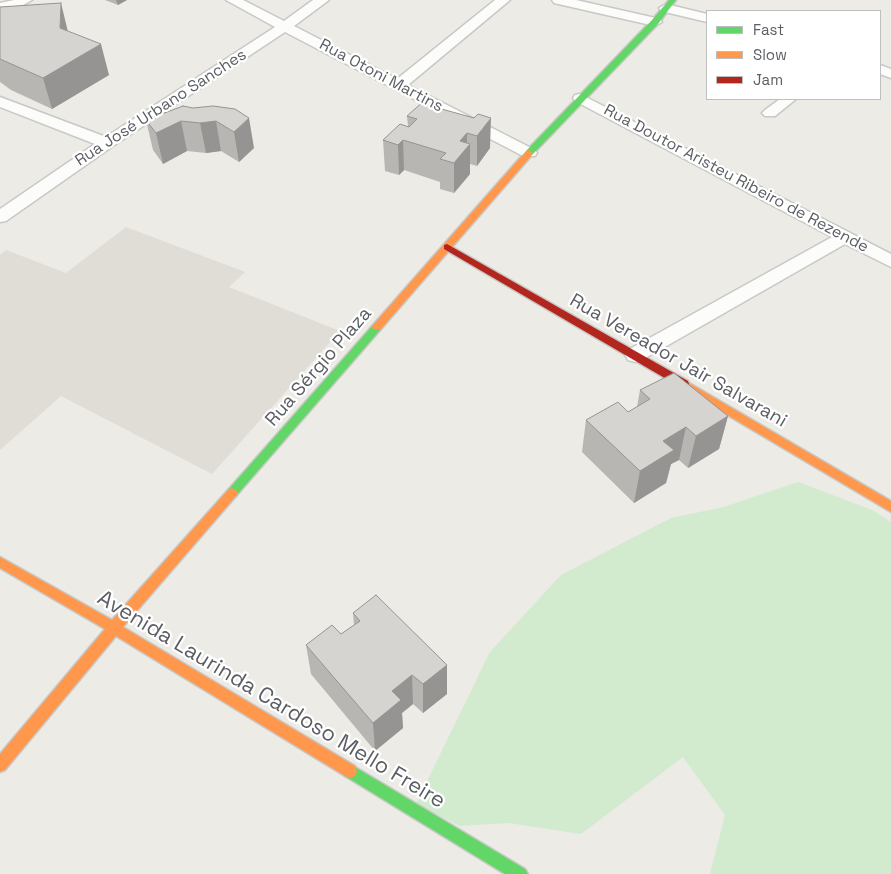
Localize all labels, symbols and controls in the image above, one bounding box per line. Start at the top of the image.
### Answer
legend [706,10,881,100]
text: Fast [753,20,784,39]
street label: Rua Otoni Martins [316,35,446,117]
street label: Rua José Urbano Sanches [72,45,250,171]
text: Slow [753,45,787,64]
text: Jam [753,70,783,89]
street label: Rua Doutor Aristeu Ribeiro de Rezende [600,101,872,257]
street label: Rua Vereador Jair Salvarani [565,289,791,433]
street label: Rua Sérgio Plaza [261,303,377,431]
street label: Avenida Laurinda Cardoso Mello Freire [92,585,450,815]

